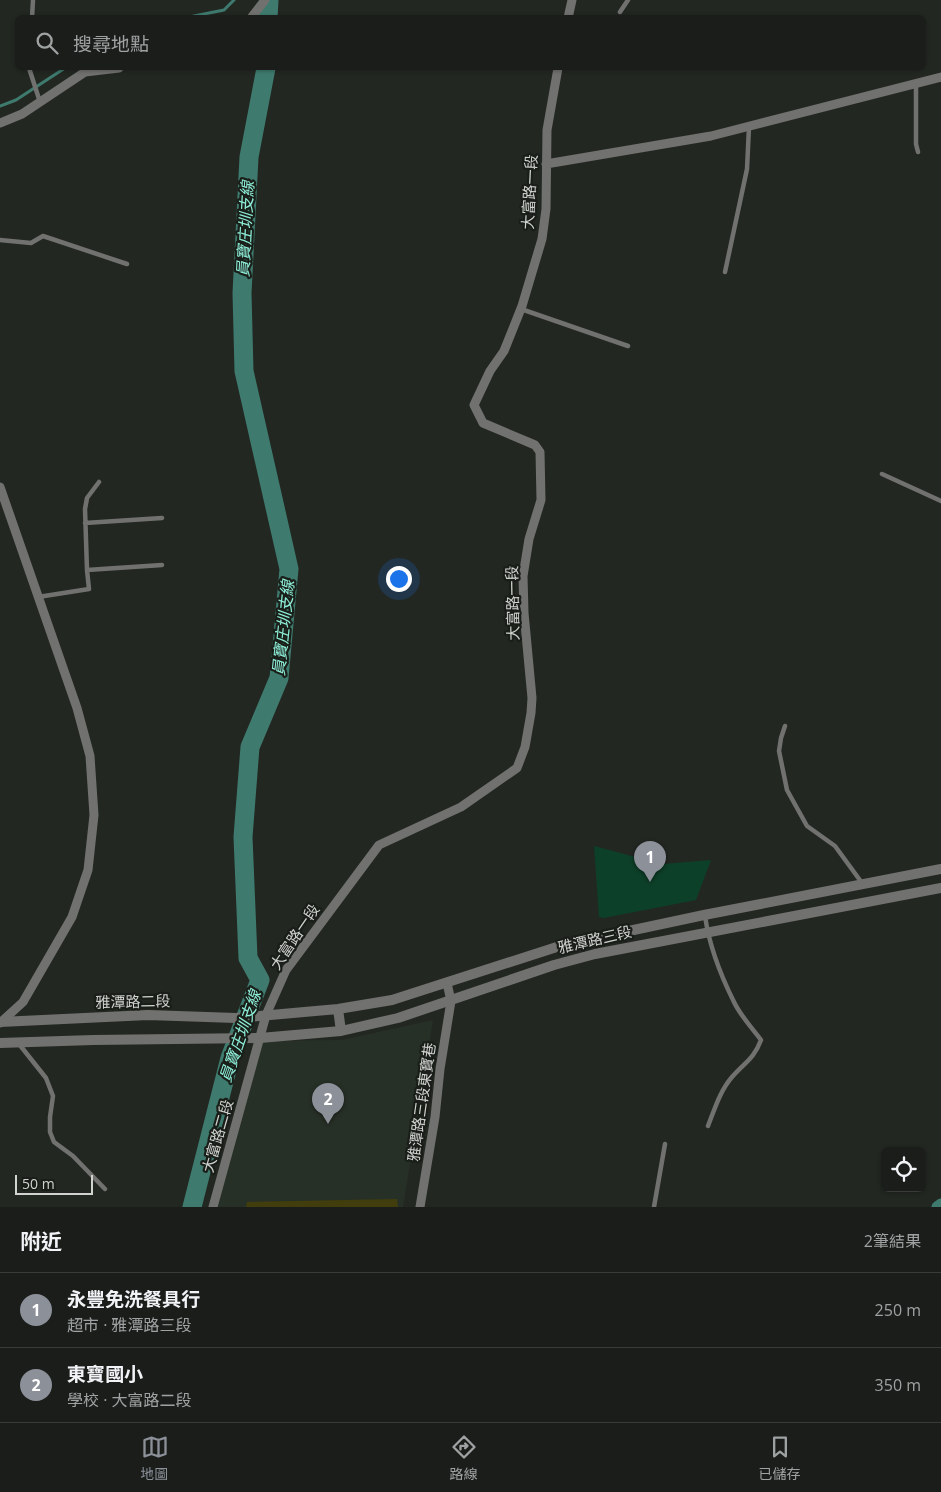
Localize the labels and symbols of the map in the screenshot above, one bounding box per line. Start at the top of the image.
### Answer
street label: 大富路一段 [517,154,541,230]
water label: 員寶庄圳支線 [232,179,259,278]
street label: 大富路一段 [501,565,523,641]
your location [386,566,412,592]
water label: 員寶庄圳支線 [267,577,299,677]
pin: 1 [634,841,666,882]
street label: 大富路一段 [265,900,323,973]
street label: 雅潭路三段 [556,921,634,957]
water label: 員寶庄圳支線 [214,985,267,1085]
street label: 雅潭路二段 [95,990,171,1012]
street label: 雅潭路三段東寶巷 [403,1041,439,1163]
pin: 2 [312,1083,344,1124]
street label: 大富路二段 [197,1097,237,1175]
scale bar [15,1172,92,1195]

